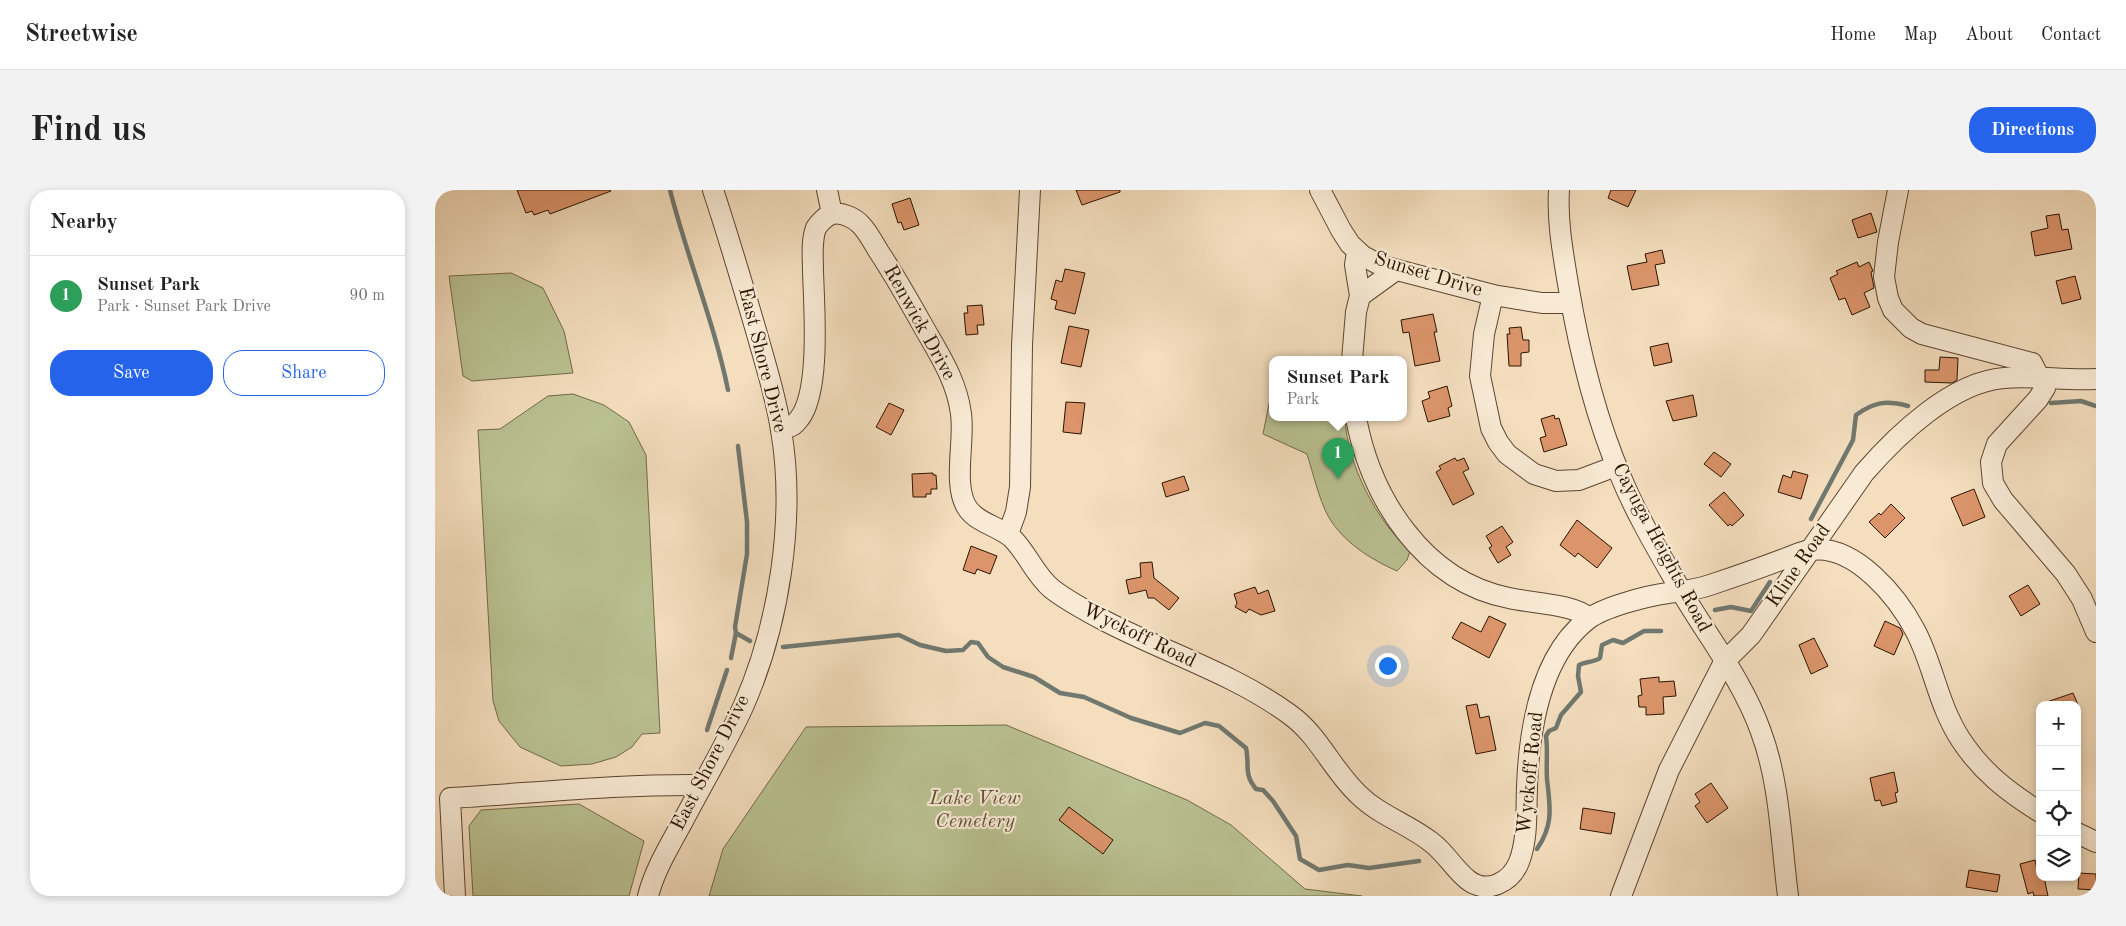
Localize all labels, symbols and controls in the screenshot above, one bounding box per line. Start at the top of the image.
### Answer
text: Streetwise [25,23,138,47]
text: Home [1830,26,1876,44]
text: Map [1904,26,1937,44]
text: About [1965,26,2013,44]
text: Contact [2041,26,2101,44]
button: Directions [1969,107,2096,153]
text: Find us [30,113,146,148]
text: Nearby [50,212,118,233]
street label: Sunset Drive [1371,249,1485,301]
street label: Renwick Drive [879,262,959,384]
text: Sunset Park [97,276,200,295]
street label: East Shore Drive [734,285,790,435]
text: 1 [61,288,71,304]
text: 90 m [349,288,385,304]
text: Park · Sunset Park Drive [97,299,271,315]
button: Save [50,350,213,396]
button: Share [223,350,385,396]
popup [1269,356,1407,421]
text: Sunset Park [1286,369,1390,388]
text: Park [1286,392,1319,408]
pin: 1 [1322,438,1354,479]
street label: Cayuga Heights Road [1608,460,1714,636]
street label: Kline Road [1763,521,1835,611]
street label: Wyckoff Road [1079,600,1199,672]
your location [1375,653,1401,679]
street label: East Shore Drive [668,692,754,834]
map controls [2036,701,2081,881]
button: + [2036,701,2081,746]
street label: Wyckoff Road [1515,711,1547,835]
button: − [2036,746,2081,791]
park label: Lake View Cemetery [928,789,1021,832]
button: locate [2036,791,2081,836]
button: layers [2036,836,2081,881]

